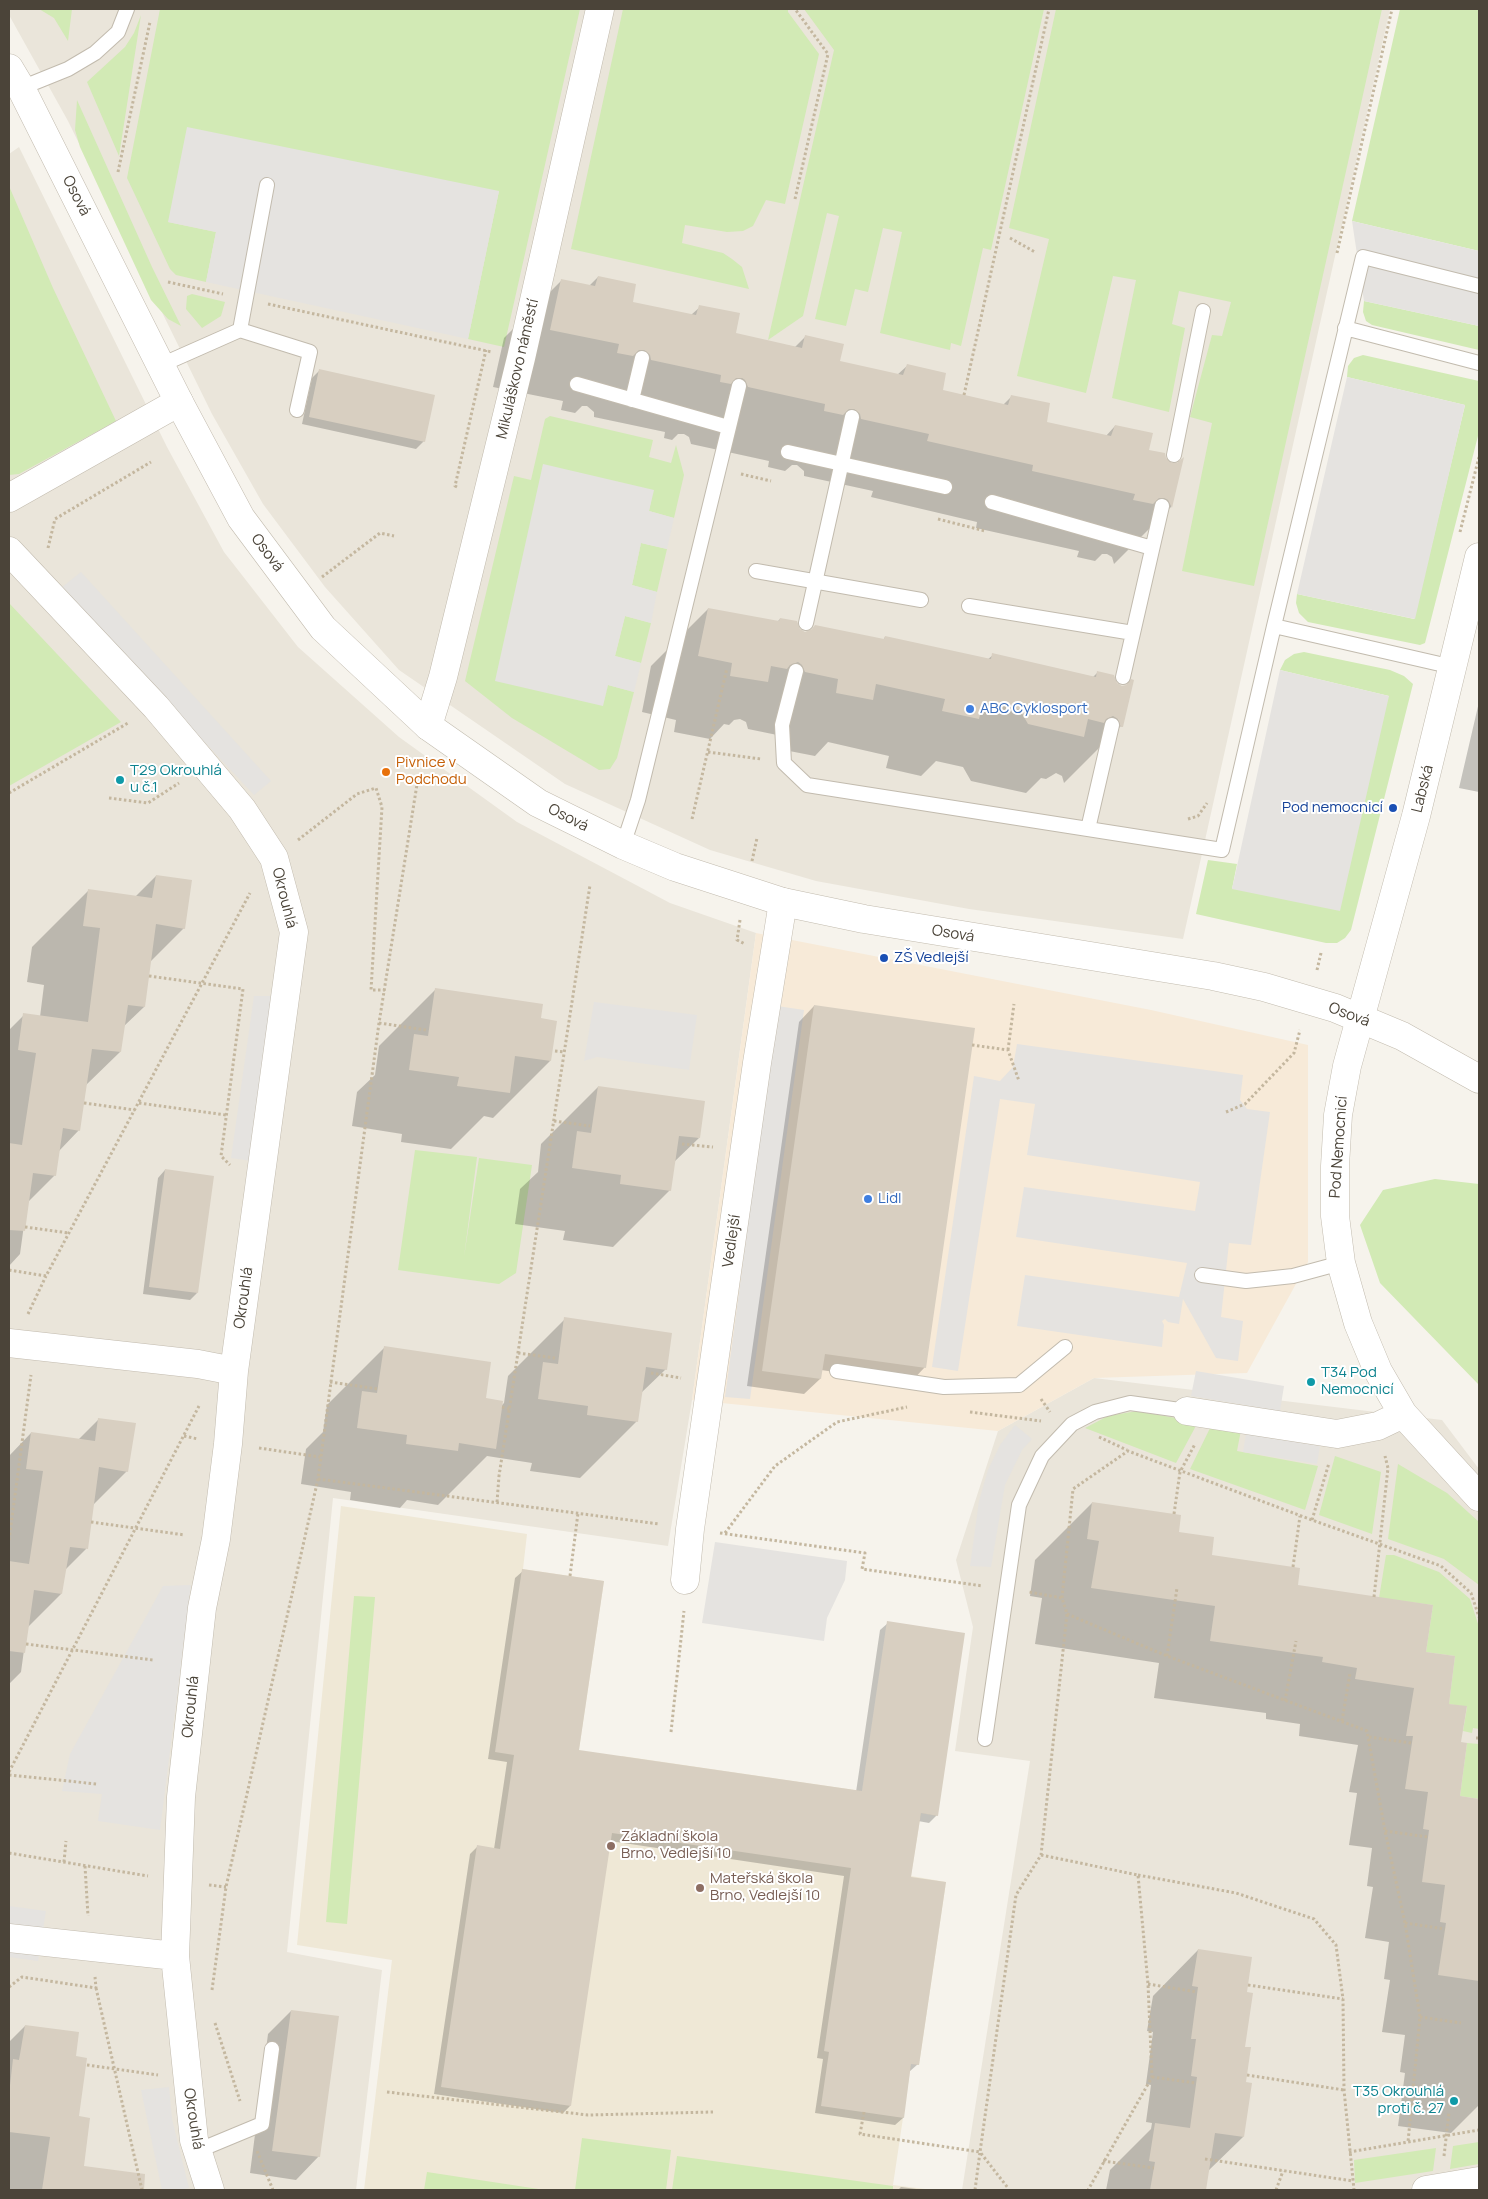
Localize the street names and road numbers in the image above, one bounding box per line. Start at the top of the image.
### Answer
street label: Osová [58,173,94,219]
street label: Mikuláškovo náměstí [493,297,543,441]
street label: Osová [247,530,287,576]
street label: Labská [1408,763,1438,815]
street label: Osová [545,800,591,836]
street label: Okrouhlá [268,866,300,930]
street label: Osová [930,922,976,946]
street label: Osová [1326,999,1372,1031]
street label: Pod Nemocnicí [1326,1095,1352,1199]
street label: Vedlejší [719,1213,745,1269]
street label: Okrouhlá [231,1266,257,1330]
street label: Okrouhlá [179,1675,203,1739]
street label: Okrouhlá [179,2087,207,2151]

